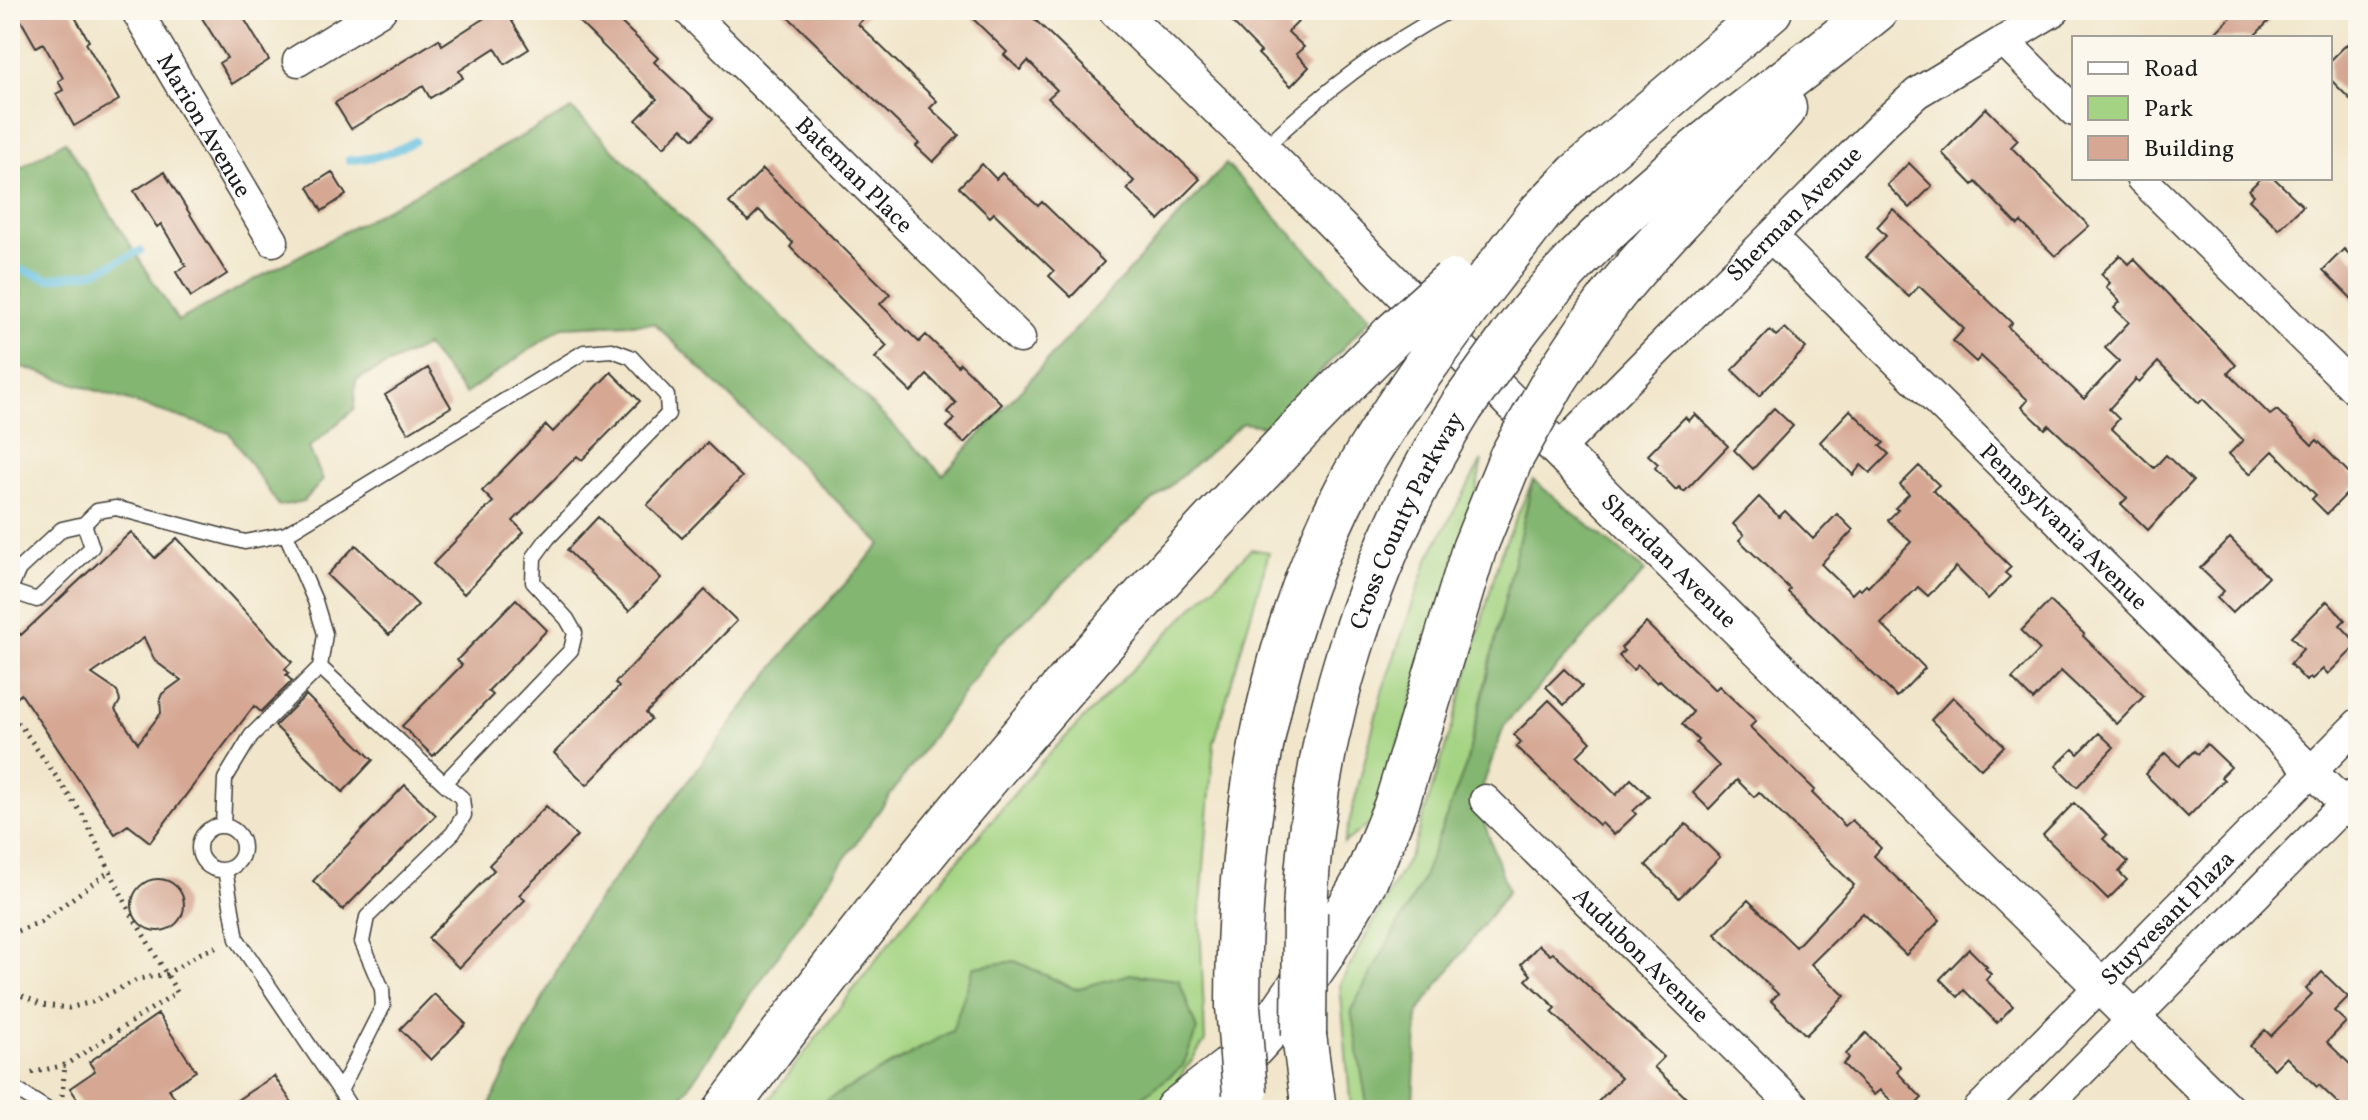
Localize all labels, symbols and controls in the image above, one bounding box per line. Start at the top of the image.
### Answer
legend [2072,36,2332,180]
street label: Marion Avenue [147,48,259,205]
text: Road [2144,53,2198,87]
text: Park [2144,93,2193,127]
street label: Bateman Place [786,110,920,242]
text: Building [2144,133,2234,167]
street label: Sherman Avenue [1720,139,1871,291]
street label: Cross County Parkway [1343,406,1473,635]
street label: Pennsylvania Avenue [1971,437,2155,619]
street label: Sheridan Avenue [1592,487,1744,637]
street label: Stuyvesant Plaza [2094,844,2243,994]
street label: Audubon Avenue [1564,881,1716,1032]

